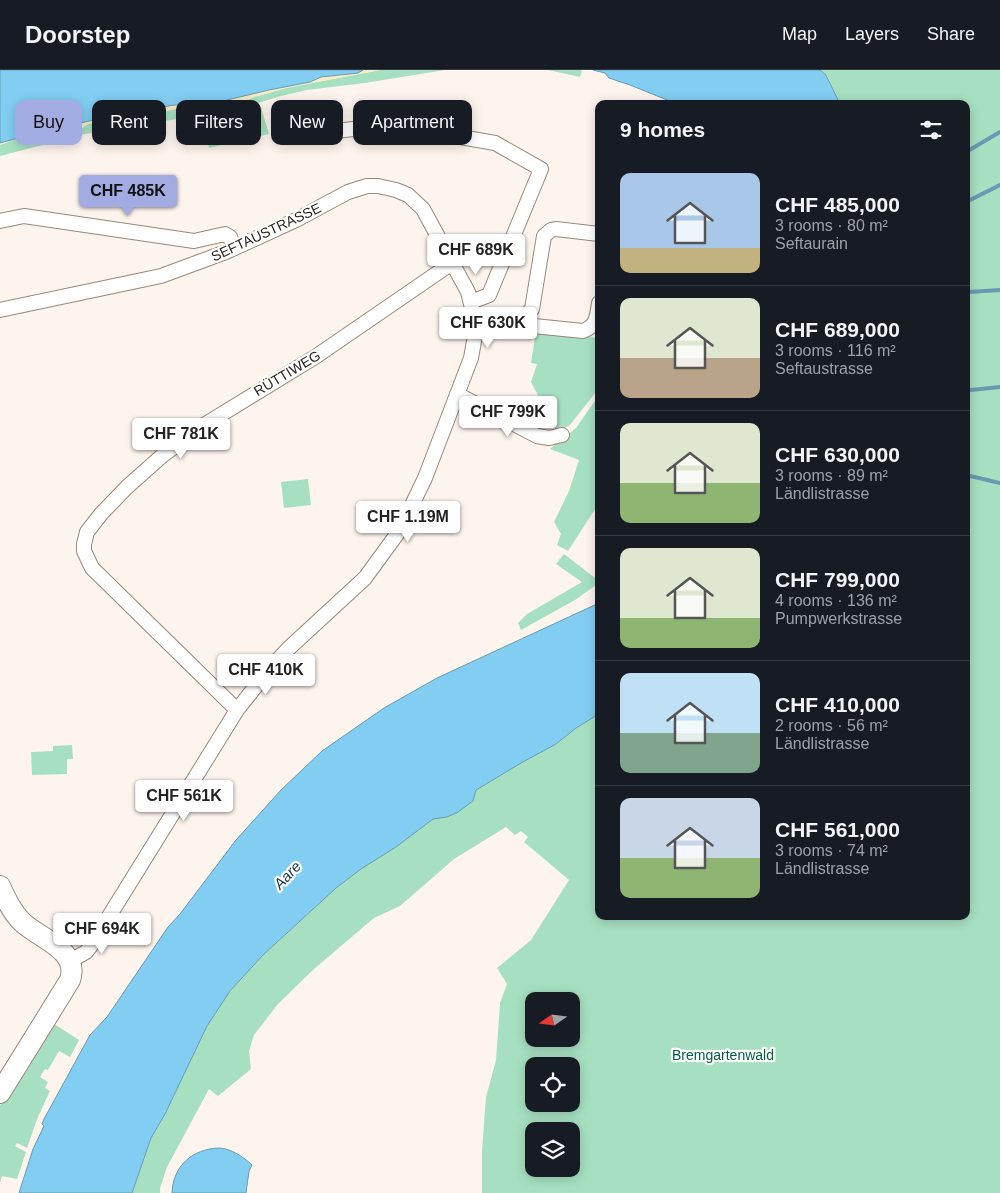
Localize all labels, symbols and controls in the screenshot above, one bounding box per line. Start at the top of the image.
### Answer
text: Doorstep [25,21,130,48]
text: Map [782,24,817,44]
text: Layers [845,24,899,44]
text: Share [927,24,975,44]
chip: Buy [15,100,82,145]
chip: Rent [92,100,166,145]
chip: Filters [176,100,261,145]
chip: New [271,100,343,145]
chip: Apartment [353,100,472,145]
icon: filters [917,116,945,144]
text: 9 homes [620,118,705,141]
pin: CHF 485K [76,174,180,217]
text: CHF 485K [90,182,166,199]
icon: home [660,193,720,253]
text: CHF 485,000 [775,193,900,216]
street label: SEFTAUSTRASSE [208,199,324,265]
text: 3 rooms · 80 m² [775,217,888,234]
pin: CHF 689K [424,234,528,276]
text: Seftaurain [775,235,848,252]
text: CHF 689K [438,241,514,258]
pin: CHF 630K [436,306,540,349]
text: CHF 630K [450,314,526,331]
icon: home [660,318,720,378]
text: CHF 689,000 [775,318,900,341]
text: 3 rooms · 116 m² [775,342,896,359]
street label: RÜTTIWEG [250,346,323,399]
text: Seftaustrasse [775,360,873,377]
pin: CHF 799K [456,396,560,438]
text: CHF 799K [470,403,546,420]
pin: CHF 781K [129,418,233,460]
text: CHF 781K [143,425,219,442]
icon: home [660,443,720,503]
text: CHF 630,000 [775,443,900,466]
text: 3 rooms · 89 m² [775,467,888,484]
text: Ländlistrasse [775,485,869,502]
pin: CHF 1.19M [351,500,465,543]
text: CHF 1.19M [367,508,449,525]
icon: home [660,568,720,628]
text: CHF 799,000 [775,568,900,591]
text: 4 rooms · 136 m² [775,592,897,609]
text: Pumpwerkstrasse [775,610,902,627]
pin: CHF 410K [214,654,318,696]
text: CHF 410K [228,661,304,678]
icon: home [660,693,720,753]
text: CHF 410,000 [775,693,900,716]
text: 2 rooms · 56 m² [775,717,888,734]
text: Ländlistrasse [775,735,869,752]
pin: CHF 561K [132,780,236,822]
text: CHF 561K [146,787,222,804]
icon: home [660,818,720,878]
text: CHF 561,000 [775,818,900,841]
text: 3 rooms · 74 m² [775,842,888,859]
water label: Aare [269,858,304,893]
text: Ländlistrasse [775,860,869,877]
pin: CHF 694K [50,912,154,955]
text: CHF 694K [64,920,140,937]
north arrow [525,992,580,1048]
map controls [525,992,580,1177]
park label: Bremgartenwald [672,1047,774,1063]
button: locate [525,1057,580,1112]
button: layers [525,1122,580,1177]

